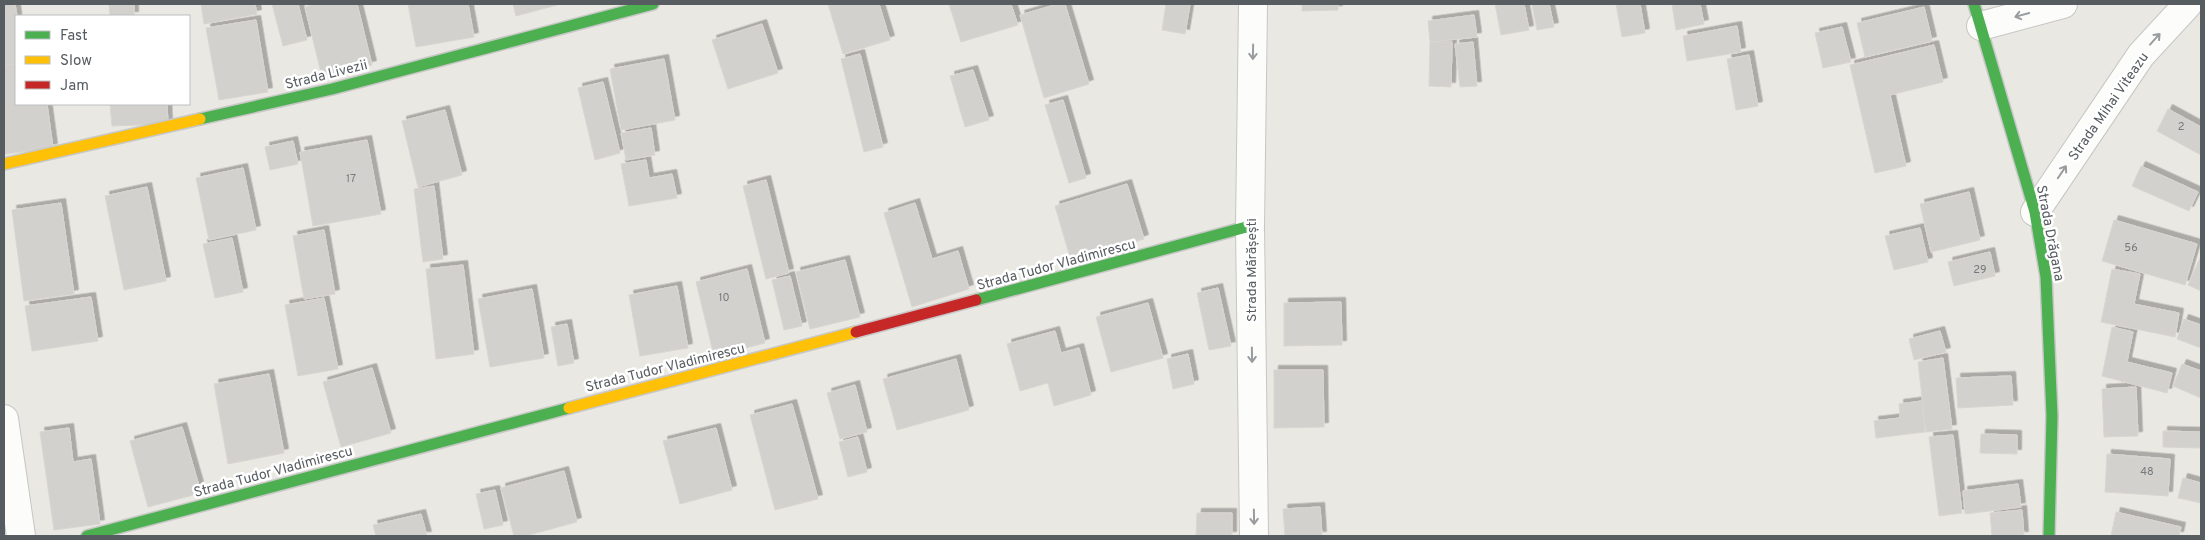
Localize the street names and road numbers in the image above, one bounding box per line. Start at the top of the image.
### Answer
street label: Strada Mihai Viteazu [2065,49,2153,164]
street label: Strada Livezii [283,57,369,94]
street label: Strada Drăgana [2032,184,2067,283]
street label: Strada Mărășești [1244,218,1261,322]
street label: Strada Tudor Vladimirescu [975,236,1138,295]
street label: Strada Tudor Vladimirescu [584,340,747,397]
street label: Strada Tudor Vladimirescu [192,443,355,502]

